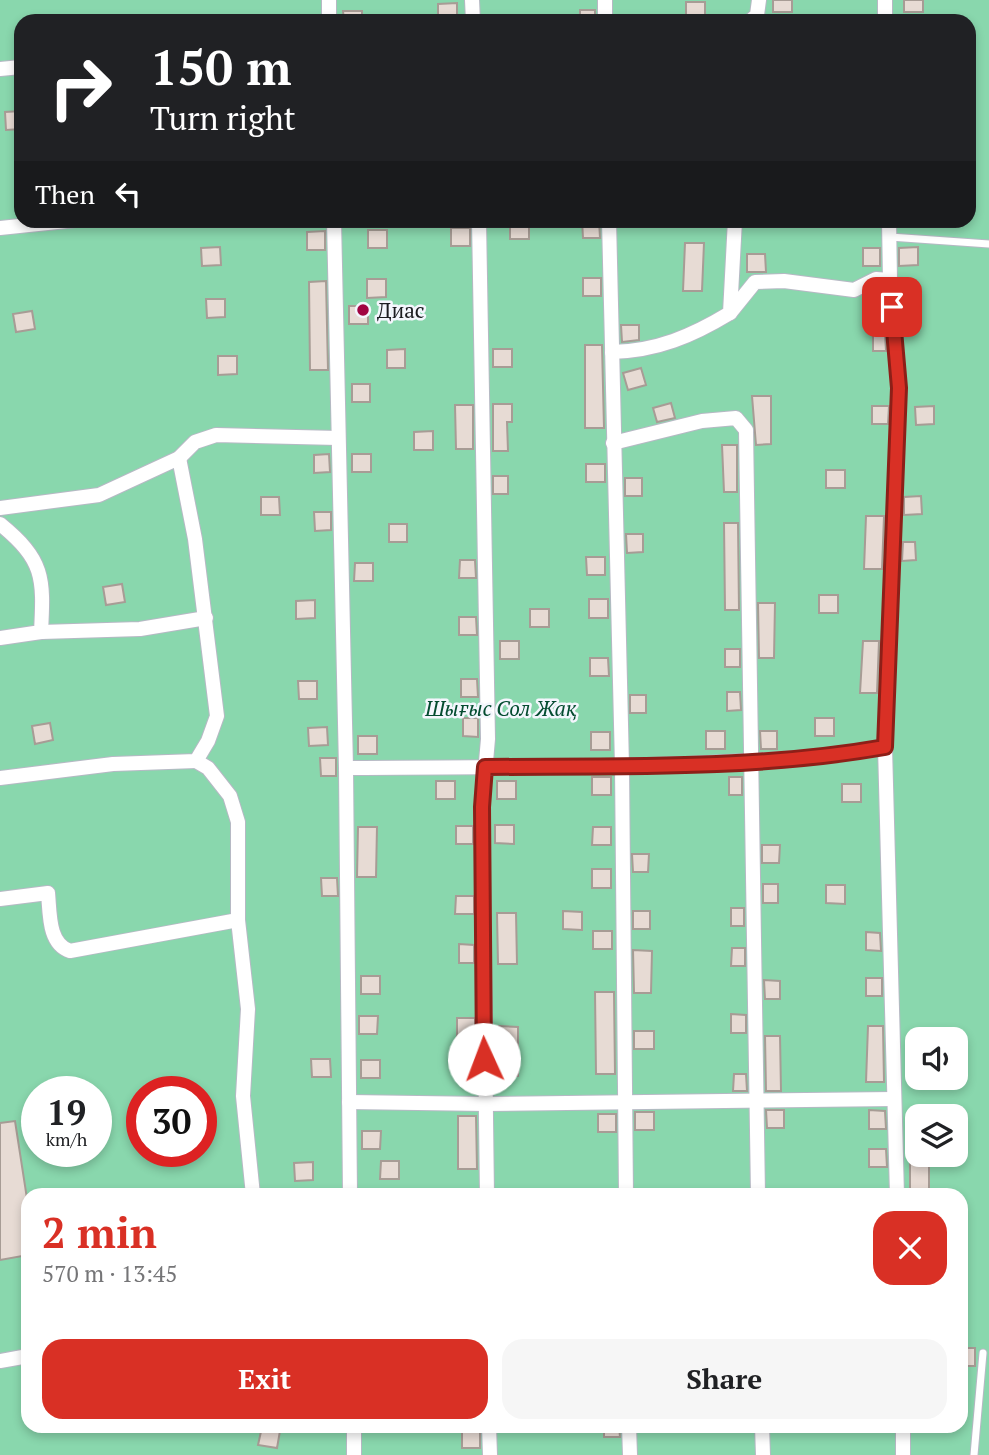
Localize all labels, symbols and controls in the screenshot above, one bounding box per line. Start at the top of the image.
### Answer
text: 150 m [150,34,292,99]
icon: right [35,42,126,133]
text: Turn right [150,97,296,139]
icon: left [109,175,147,213]
text: Then [35,177,95,211]
pin [862,277,922,337]
icon: arrive [873,288,911,326]
place label: Диас [377,296,425,324]
marker: Диас [355,302,371,318]
park label: Шығыс Сол Жақ [424,694,577,722]
position arrow [447,1022,521,1096]
map controls [905,1027,968,1167]
button: sound [905,1027,968,1090]
speed limit sign: 30 [126,1076,217,1167]
text: 19 [47,1089,86,1135]
button: layers [905,1104,968,1167]
text: km/h [46,1127,87,1151]
text: 2 min [42,1204,157,1260]
button: close [873,1211,947,1285]
text: 570 m · 13:45 [42,1258,177,1289]
button: Exit [42,1339,488,1419]
button: Share [502,1339,947,1419]

